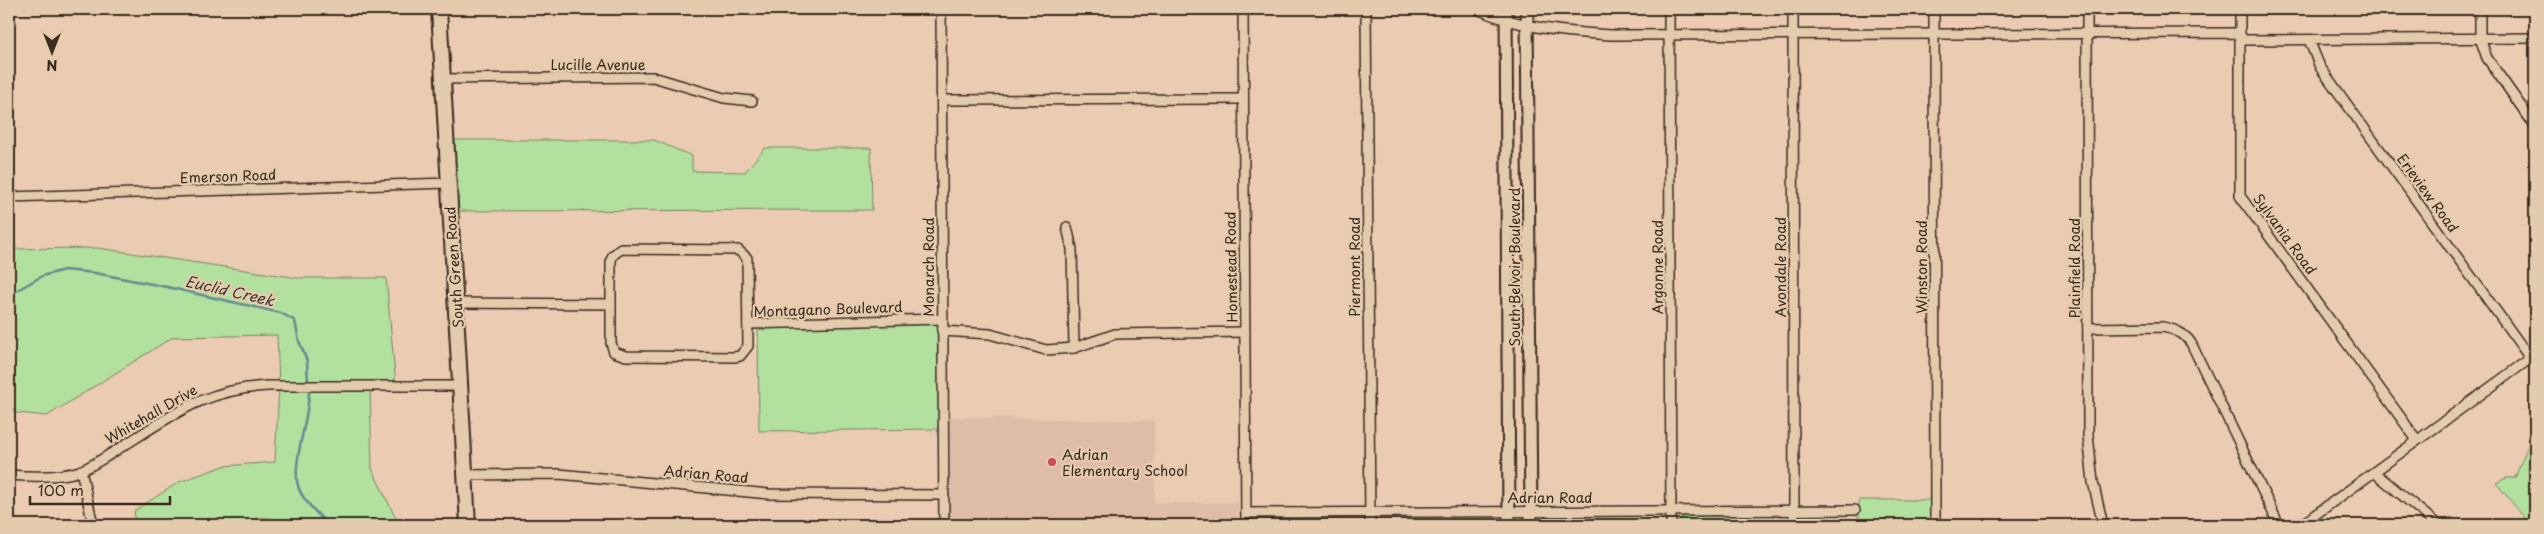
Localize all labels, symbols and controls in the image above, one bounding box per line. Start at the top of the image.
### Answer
north arrow [28,28,78,78]
street label: Lucille Avenue [550,54,646,75]
text: N [46,55,58,76]
street label: Erieview Road [2392,149,2464,237]
street label: Emerson Road [179,164,277,188]
street label: South Belvoir Boulevard [1504,187,1525,347]
street label: Sylvania Road [2248,189,2322,279]
street label: South Green Road [439,206,469,328]
street label: Homestead Road [1220,211,1242,323]
street label: Monarch Road [918,217,939,317]
street label: Piermont Road [1344,217,1365,317]
street label: Avondale Road [1770,217,1791,317]
street label: Plainfield Road [2064,218,2085,318]
street label: Argonne Road [1647,220,1668,314]
street label: Winston Road [1911,220,1932,314]
water label: Euclid Creek [183,269,278,312]
street label: Montagano Boulevard [753,296,903,322]
street label: Whitehall Drive [101,379,201,449]
place label: Adrian Elementary School [1062,444,1188,481]
marker: Adrian Elementary School [1046,456,1058,468]
street label: Adrian Road [663,460,749,488]
scale bar [30,474,170,506]
text: 100 m [38,478,84,501]
street label: Adrian Road [1507,487,1593,508]

